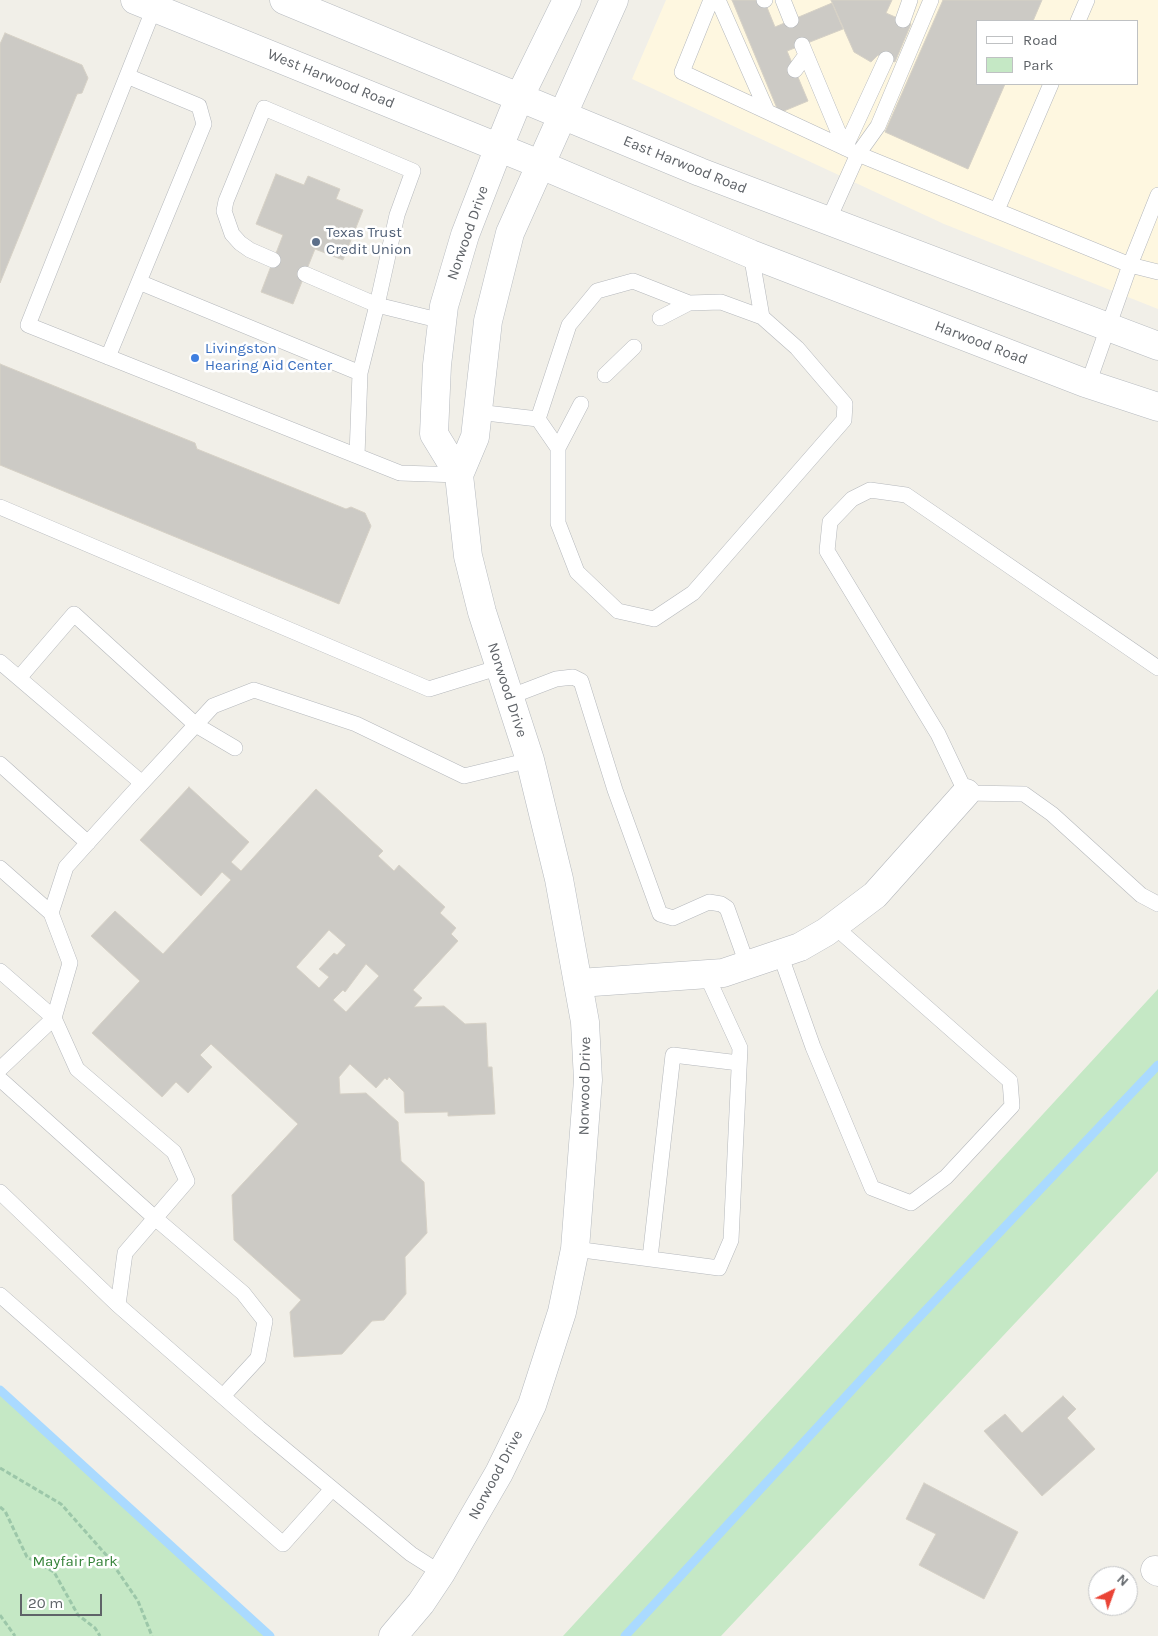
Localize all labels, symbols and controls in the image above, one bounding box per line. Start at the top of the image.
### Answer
legend [976,20,1138,85]
text: Road [1023,31,1058,49]
street label: West Harwood Road [265,45,397,113]
text: Park [1023,56,1053,74]
street label: East Harwood Road [621,132,749,198]
street label: Norwood Drive [443,183,493,283]
place label: Texas Trust Credit Union [326,224,411,259]
marker: Texas Trust Credit Union [310,236,322,248]
street label: Harwood Road [932,317,1030,369]
place label: Livingston Hearing Aid Center [205,340,332,375]
marker: Livingston Hearing Aid Center [189,352,201,364]
street label: Norwood Drive [483,640,531,740]
street label: Norwood Drive [575,1037,595,1135]
street label: Norwood Drive [465,1427,527,1523]
park label: Mayfair Park [32,1553,118,1571]
north arrow [1088,1566,1138,1616]
text: N [1113,1571,1132,1590]
scale bar [22,1584,105,1616]
text: 20 m [28,1594,63,1612]

